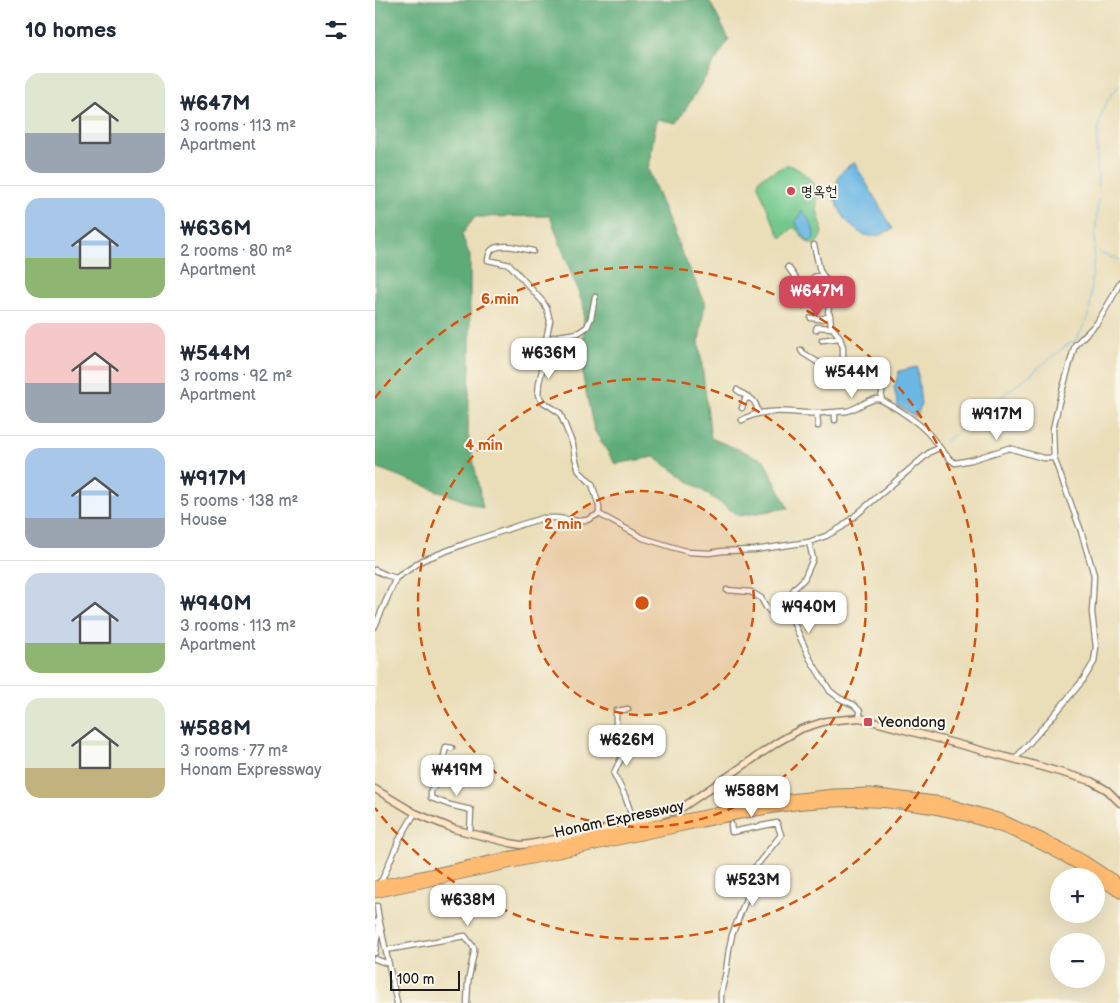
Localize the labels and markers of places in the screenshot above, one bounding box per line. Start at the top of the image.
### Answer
place label: 명옥헌 [801,182,837,201]
marker: 명옥헌 [785,185,797,197]
pin: ₩647M [782,276,852,318]
pin: ₩636M [514,338,584,380]
pin: ₩544M [817,356,887,399]
pin: ₩917M [962,398,1032,441]
pin: ₩940M [774,592,844,634]
centre of rings [633,594,651,612]
place label: Yeondong [877,713,946,732]
marker: Yeondong [862,716,874,728]
pin: ₩626M [592,724,662,767]
pin: ₩419M [422,754,492,797]
pin: ₩588M [717,776,787,818]
pin: ₩523M [718,864,788,907]
pin: ₩638M [433,884,503,927]

